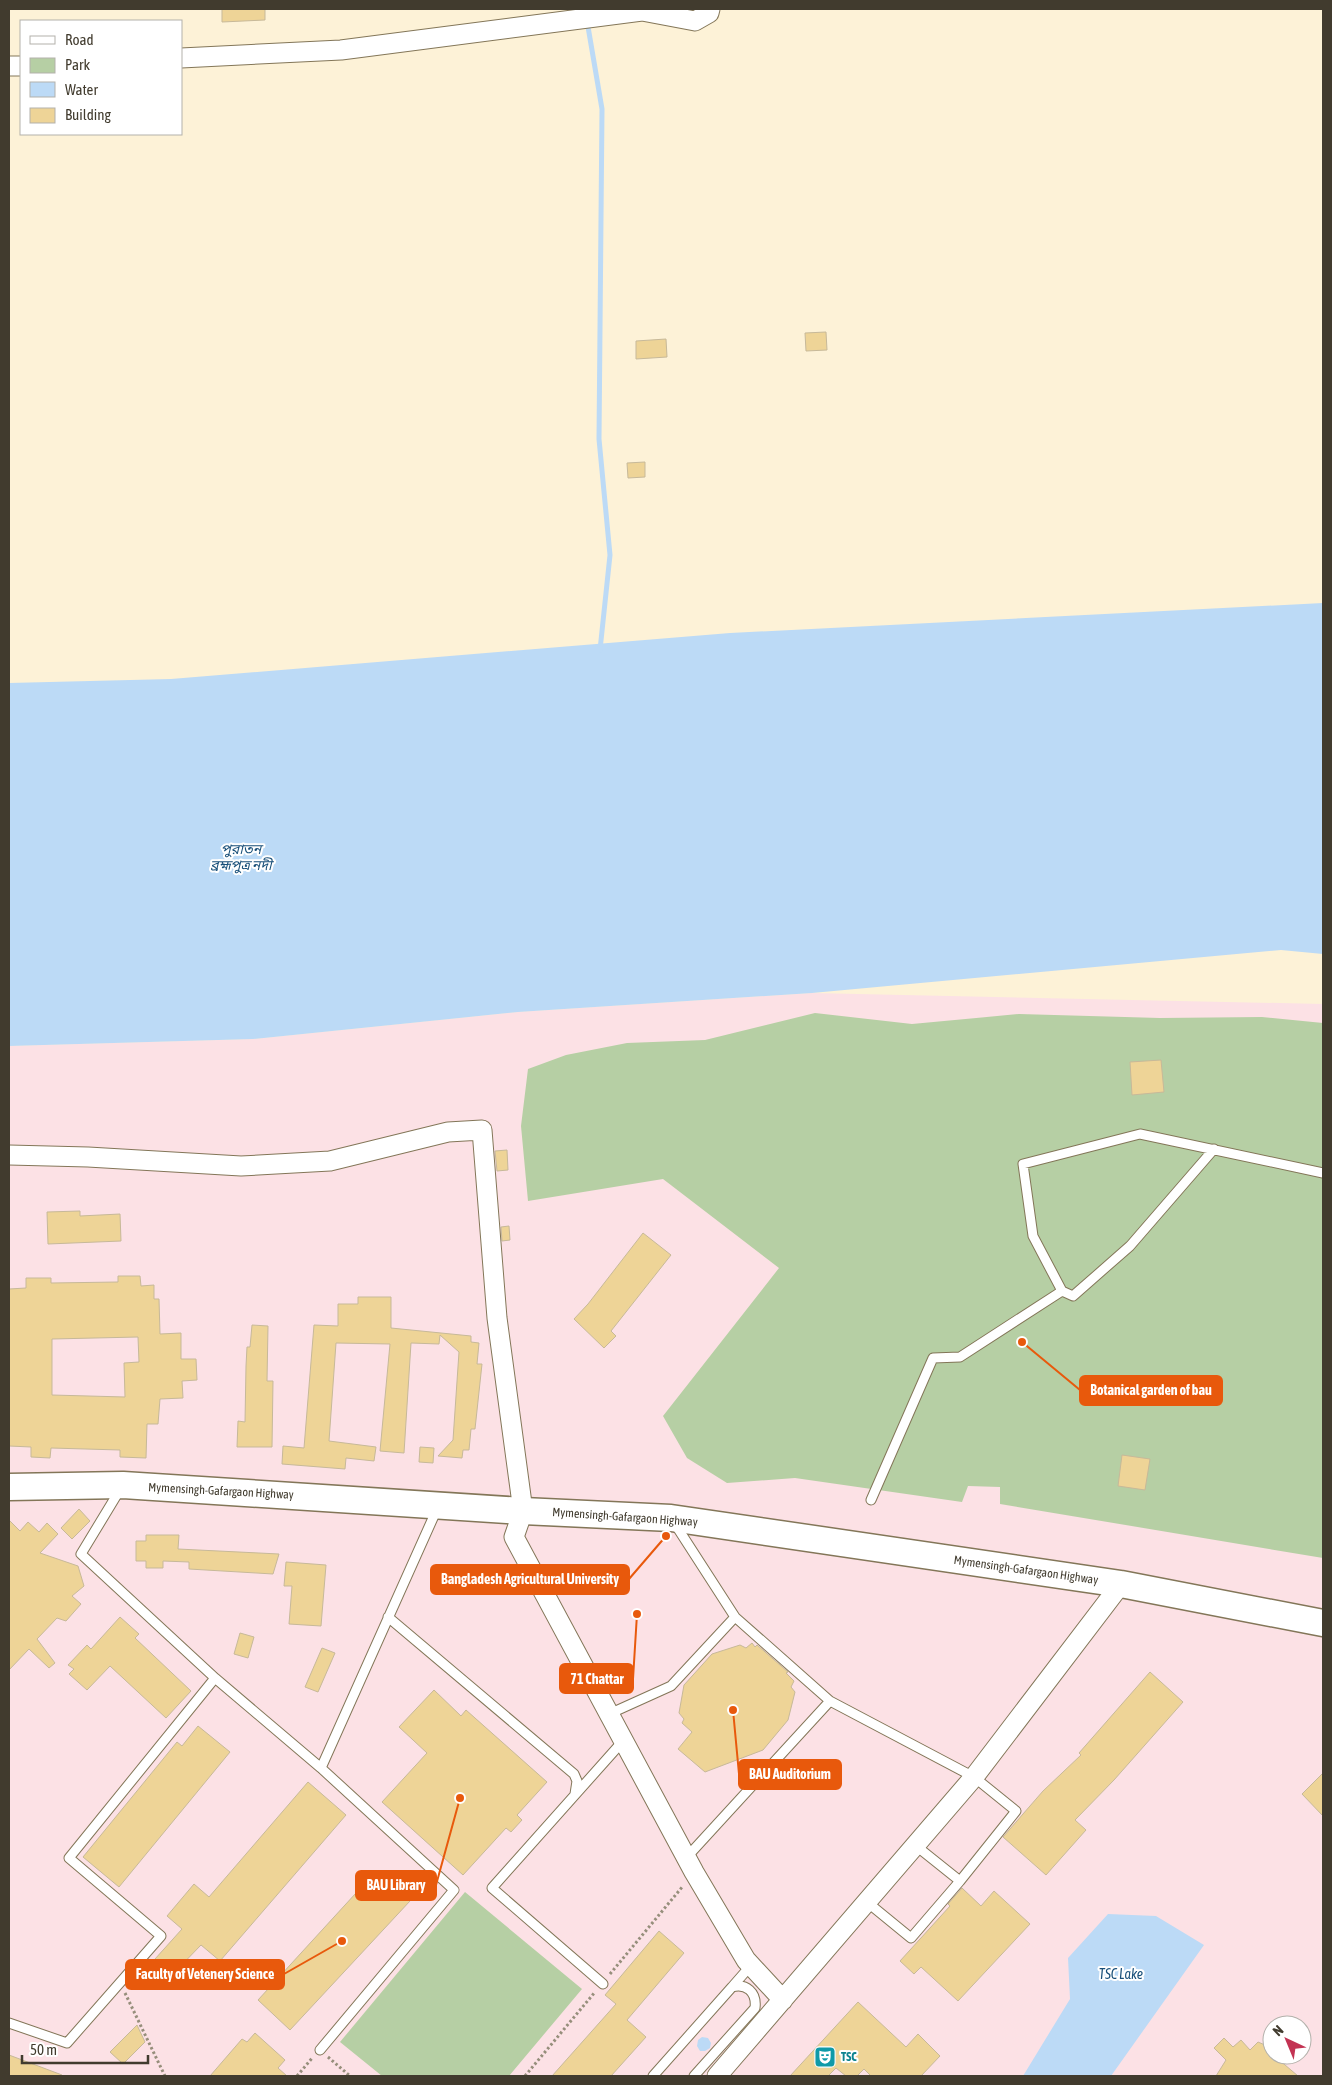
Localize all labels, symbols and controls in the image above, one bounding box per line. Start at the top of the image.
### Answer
legend [20,20,182,135]
text: Road [65,31,94,48]
text: Park [65,56,90,73]
text: Water [65,81,98,98]
text: Building [65,106,111,123]
water label: পুরাতন ব্রহ্মপুত্র নদী [210,841,275,874]
callout: Botanical garden of bau [1080,1376,1222,1405]
text: Botanical garden of bau [1090,1382,1212,1398]
street label: Mymensingh-Gafargaon Highway [148,1480,294,1502]
street label: Mymensingh-Gafargaon Highway [552,1505,698,1529]
street label: Mymensingh-Gafargaon Highway [953,1553,1099,1587]
callout: Bangladesh Agricultural University [431,1565,629,1594]
text: Bangladesh Agricultural University [441,1571,619,1587]
callout: 71 Chattar [560,1664,633,1693]
text: 71 Chattar [570,1671,625,1687]
callout: BAU Auditorium [739,1760,841,1789]
text: BAU Auditorium [749,1766,831,1782]
callout: BAU Library [356,1871,436,1900]
text: BAU Library [366,1877,426,1893]
callout: Faculty of Vetenery Science [126,1960,284,1989]
text: Faculty of Vetenery Science [136,1966,274,1982]
water label: TSC Lake [1099,1966,1143,1982]
north arrow [1262,2015,1312,2065]
text: N [1269,2022,1286,2039]
scale bar [22,2032,149,2064]
text: 50 m [30,2041,57,2058]
theatre icon: TSC [813,2045,837,2069]
place label: TSC [841,2050,857,2064]

